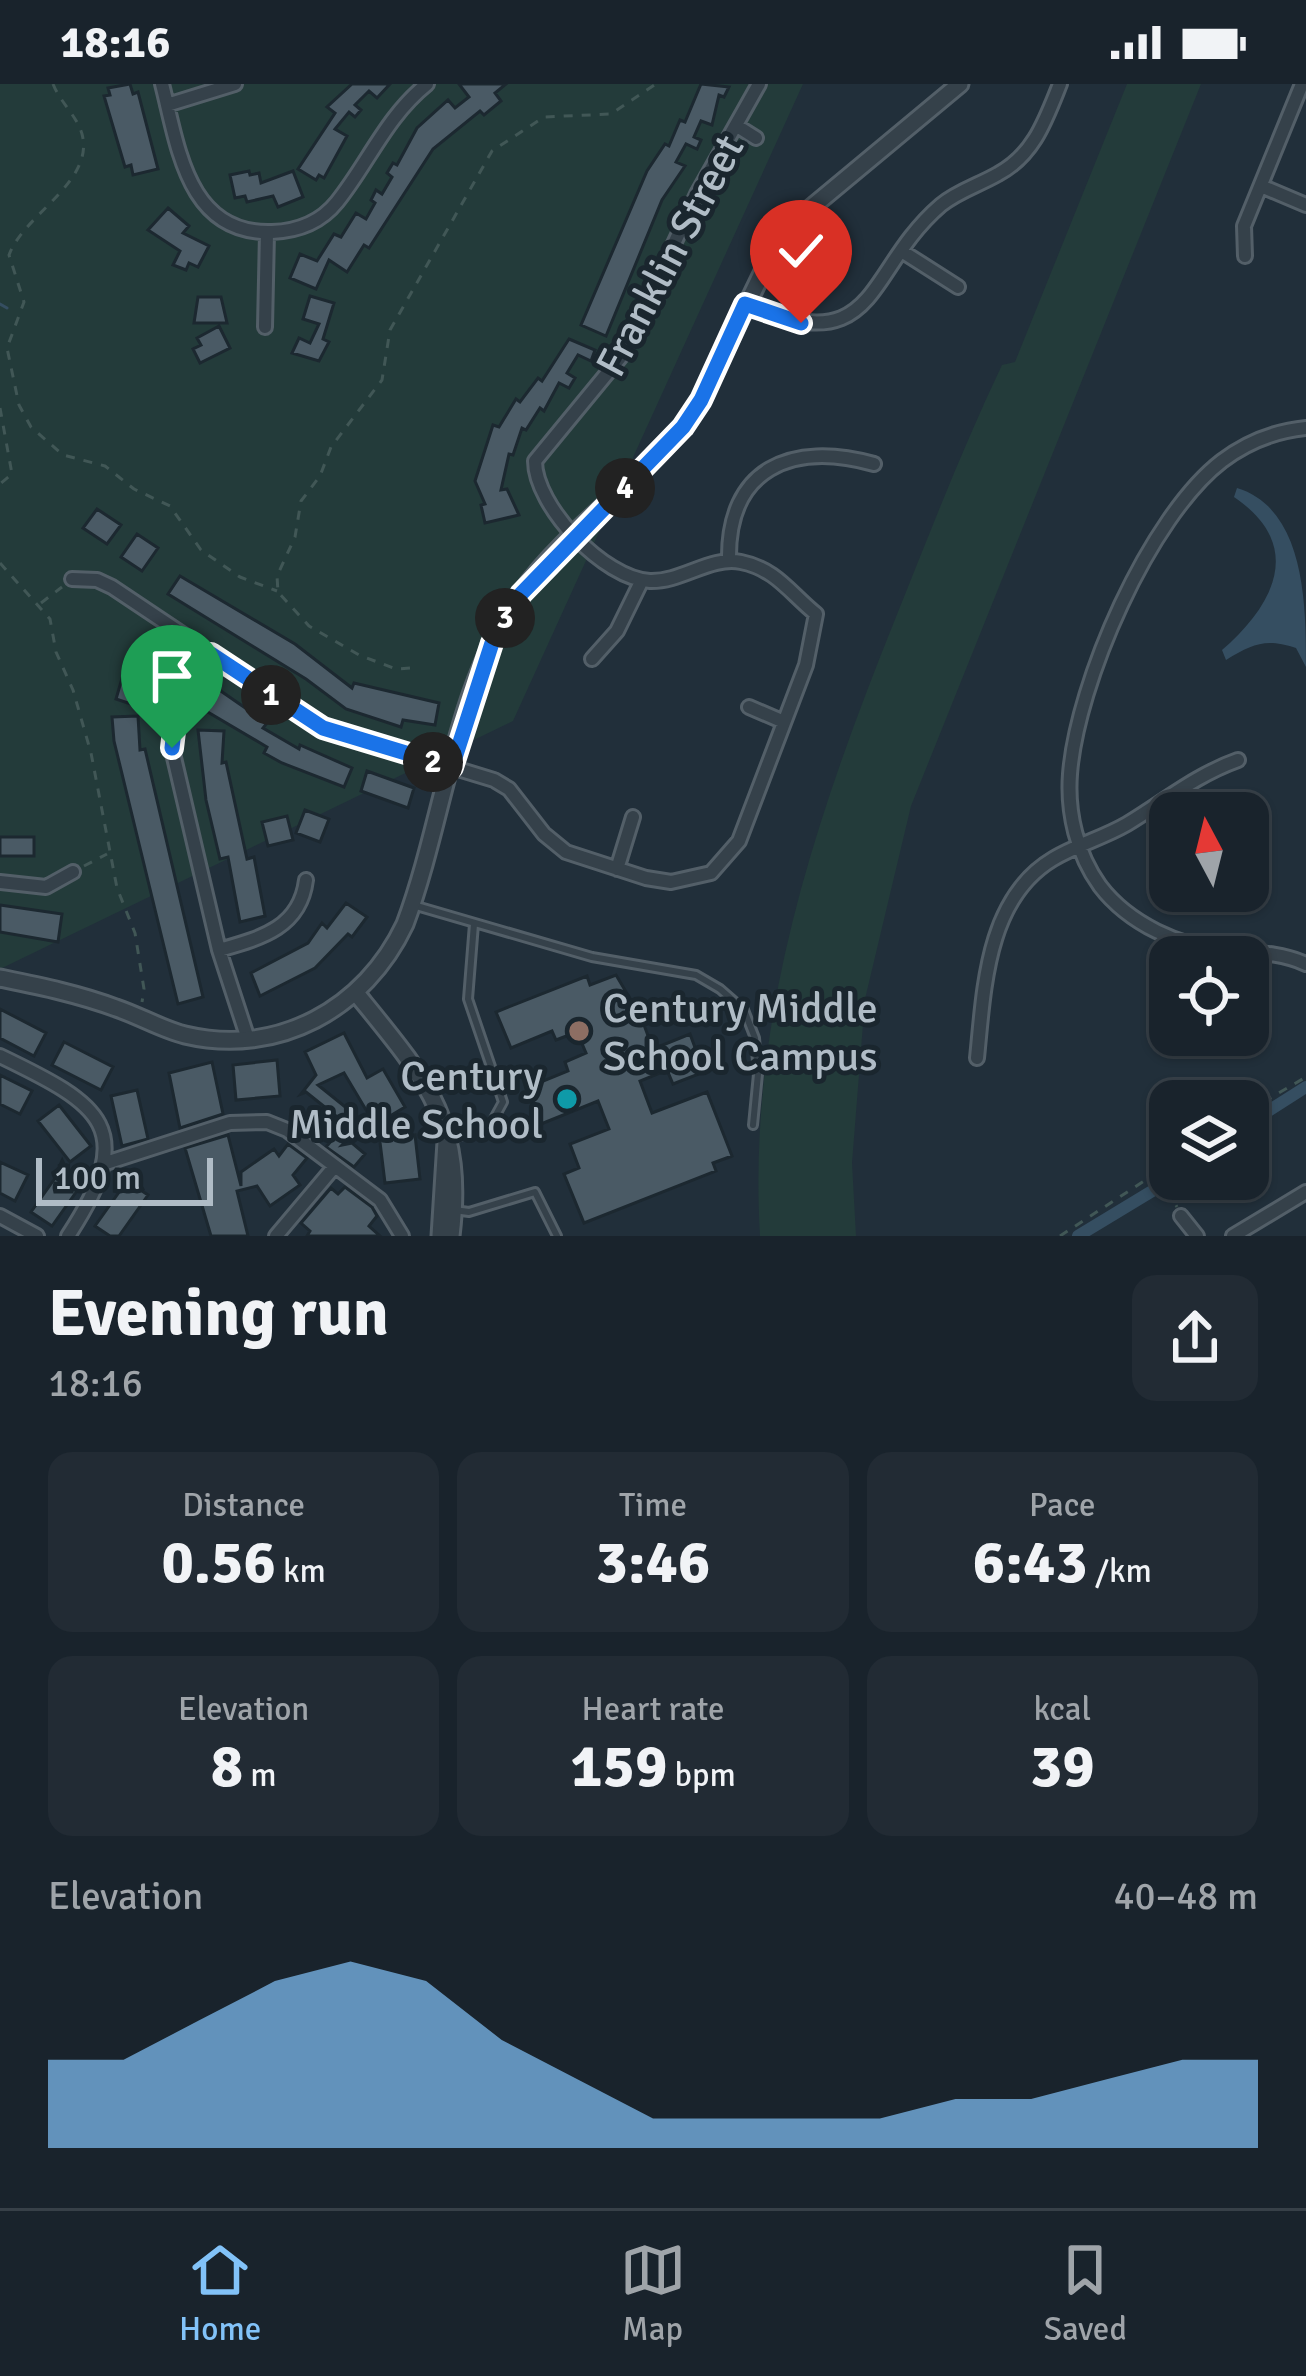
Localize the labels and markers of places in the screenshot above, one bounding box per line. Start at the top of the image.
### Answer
pin [750,200,852,323]
pin: 4 [595,458,655,518]
pin: 3 [475,588,535,648]
pin [121,625,223,748]
pin: 1 [241,665,301,725]
pin: 2 [403,732,463,792]
place label: Century Middle School Campus [603,983,878,1082]
marker: Century Middle School Campus [566,1018,592,1044]
place label: Century Middle School [289,1051,543,1150]
marker: Century Middle School [554,1086,580,1112]

